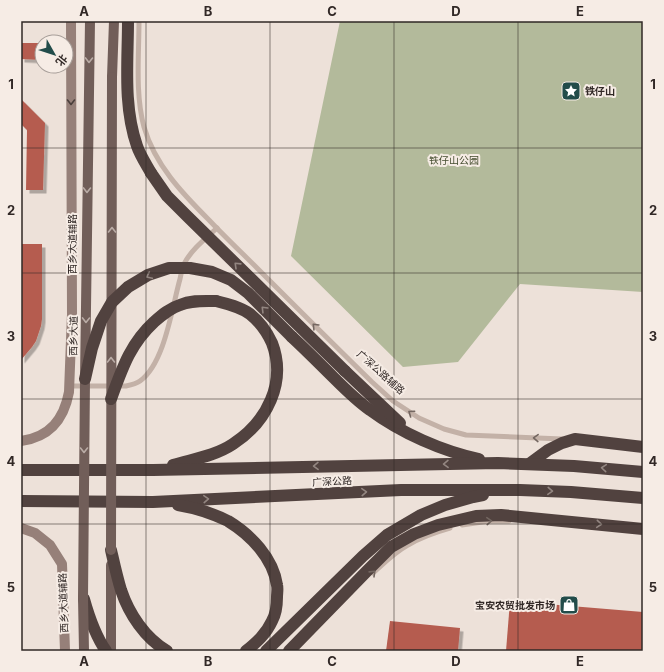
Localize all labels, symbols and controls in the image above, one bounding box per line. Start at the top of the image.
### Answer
text: A [79,3,89,19]
text: B [204,3,213,19]
text: C [327,3,337,19]
text: D [451,3,461,19]
text: E [576,3,584,19]
north arrow [34,34,74,74]
text: 北 [53,52,71,69]
one-way arrow [85,57,93,63]
text: 1 [8,76,14,92]
text: 1 [650,76,656,92]
place icon: 铁仔山 [560,80,582,102]
place label: 铁仔山 [585,85,615,97]
one-way arrow [67,99,75,105]
park label: 铁仔山公园 [429,154,479,166]
one-way arrow [83,187,91,193]
text: 2 [7,202,15,218]
text: 2 [649,202,657,218]
street label: 西乡大道辅路 [66,214,78,274]
one-way arrow [108,227,116,233]
one-way arrow [234,262,242,270]
one-way arrow [145,271,153,279]
one-way arrow [261,306,269,314]
street label: 西乡大道 [67,316,79,356]
one-way arrow [81,317,90,323]
one-way arrow [312,323,320,331]
text: 3 [7,328,15,344]
text: 3 [649,328,657,344]
street label: 广深公路辅路 [355,347,407,397]
one-way arrow [107,357,115,363]
one-way arrow [408,410,415,418]
one-way arrow [533,434,539,442]
one-way arrow [80,447,88,453]
text: 4 [7,453,16,469]
text: 4 [649,453,658,469]
one-way arrow [443,459,449,468]
one-way arrow [313,462,319,471]
one-way arrow [601,464,607,473]
street label: 广深公路 [312,474,352,488]
one-way arrow [361,487,367,496]
one-way arrow [547,487,553,496]
one-way arrow [203,495,209,503]
one-way arrow [486,517,492,526]
one-way arrow [596,520,602,529]
one-way arrow [368,570,376,578]
street label: 西乡大道辅路 [56,573,70,633]
text: 5 [7,579,15,595]
text: 5 [649,579,657,595]
shop icon: 宝安农贸批发市场 [558,594,580,616]
place label: 宝安农贸批发市场 [475,599,555,611]
text: A [79,653,89,669]
text: B [204,653,213,669]
text: C [327,653,337,669]
text: D [451,653,461,669]
text: E [576,653,584,669]

